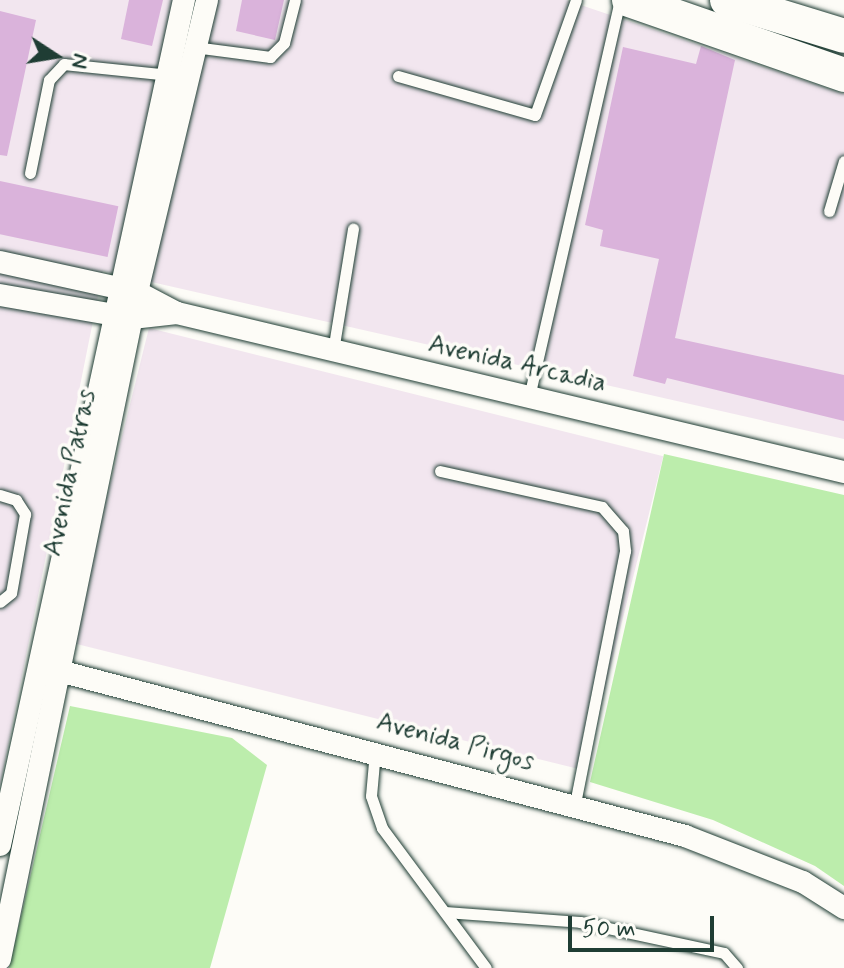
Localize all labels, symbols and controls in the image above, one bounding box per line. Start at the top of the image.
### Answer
north arrow [16,16,96,96]
text: N [64,51,95,71]
street label: Avenida Arcadia [425,329,609,401]
street label: Avenida Patras [38,388,104,558]
street label: Avenida Pirgos [373,707,537,779]
scale bar [572,900,718,950]
text: 50 m [582,914,636,945]

